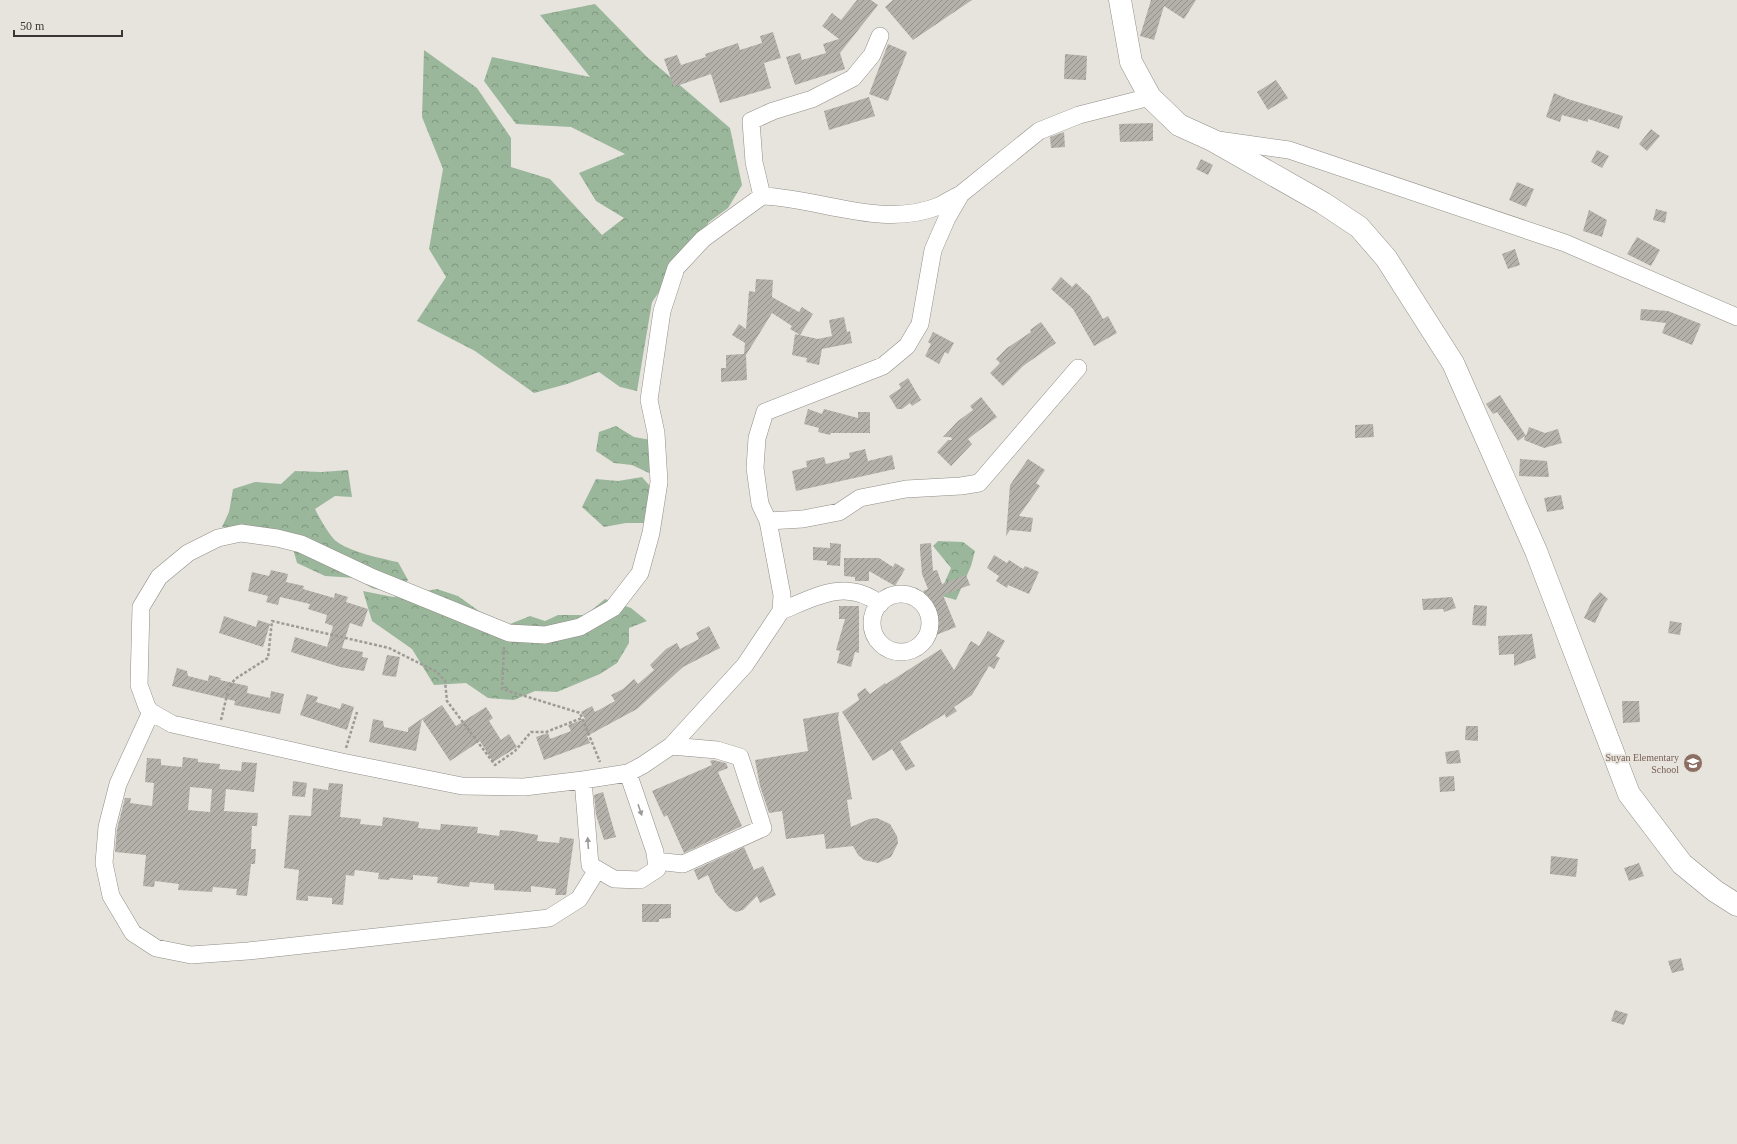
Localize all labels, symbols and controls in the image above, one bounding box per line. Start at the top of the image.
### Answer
scale bar [14,12,122,38]
text: 50 m [20,19,45,33]
place label: Suyan Elementary School [1605,752,1679,775]
school or university icon: Suyan Elementary School [1682,752,1704,774]
one-way arrow [638,804,644,816]
one-way arrow [585,837,591,849]

